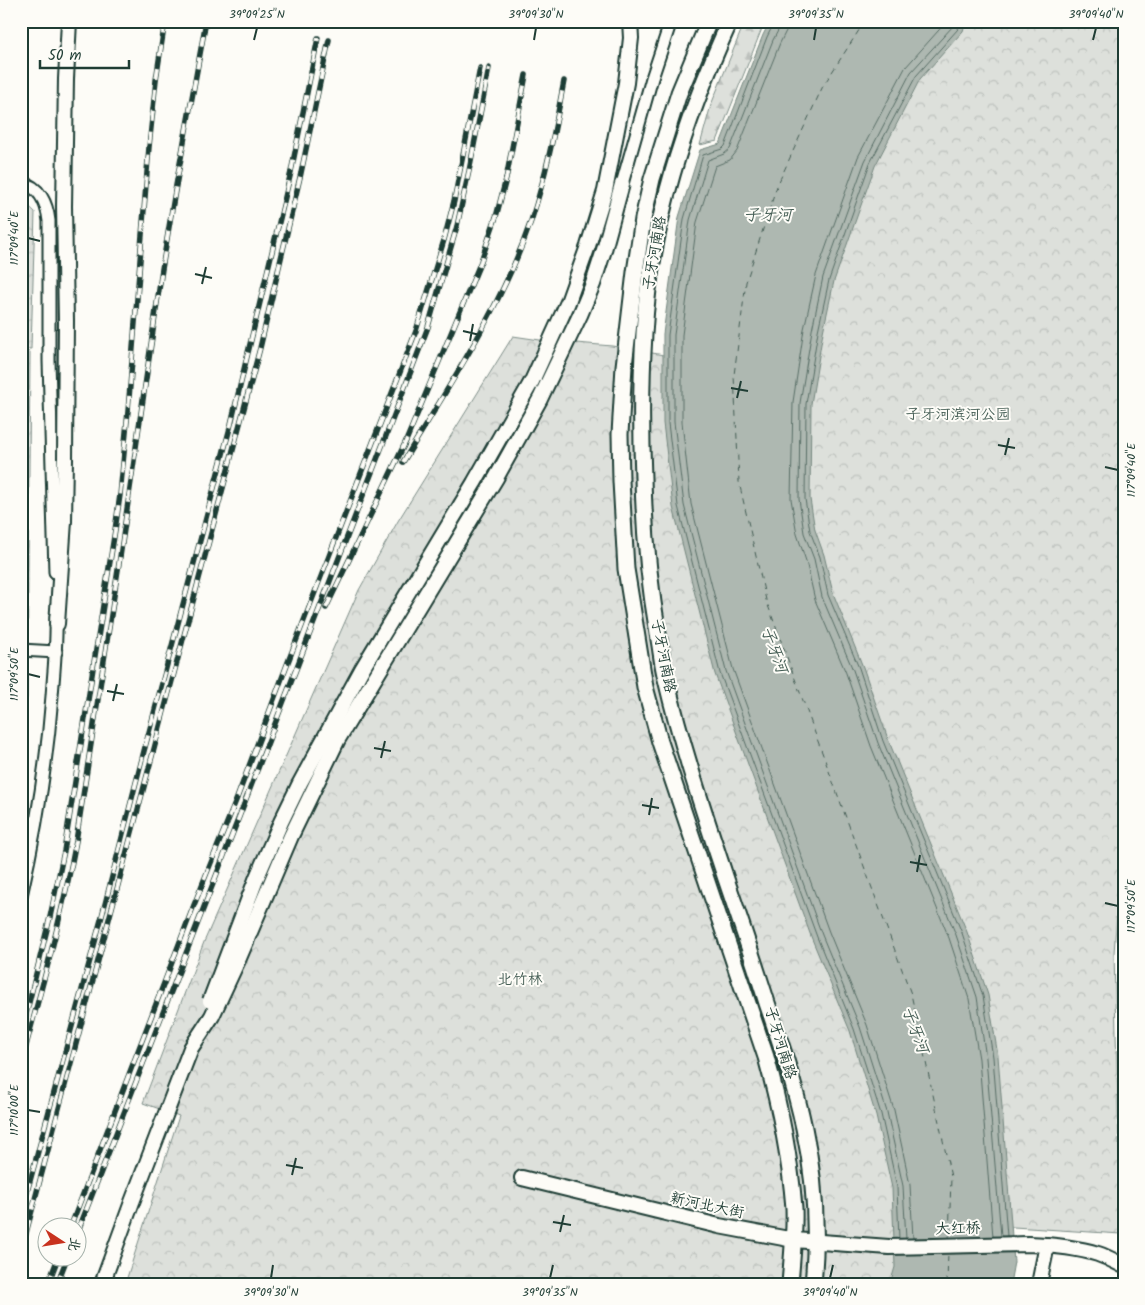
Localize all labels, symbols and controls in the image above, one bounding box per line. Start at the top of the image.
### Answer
text: 39°09'25"N [229,5,285,24]
text: 39°09'30"N [508,5,564,24]
text: 39°09'35"N [788,5,844,24]
text: 39°09'40"N [1068,5,1124,24]
scale bar [40,38,129,70]
text: 50 m [48,44,82,68]
water label: 子牙河 [744,203,795,228]
text: 117°09'40"E [5,210,24,265]
street label: 子牙河南路 [637,214,673,292]
park label: 子牙河滨河公园 [905,403,1011,427]
text: 117°09'40"E [1122,442,1141,497]
street label: 子牙河南路 [644,617,682,695]
water label: 子牙河 [754,623,795,680]
text: 117°09'50"E [5,646,24,701]
text: 117°09'50"E [1122,878,1141,933]
park label: 北竹林 [497,968,543,992]
water label: 子牙河 [895,1003,936,1060]
street label: 子牙河南路 [758,1004,802,1082]
text: 117°10'00"E [5,1083,24,1136]
street label: 新河北大街 [668,1186,746,1226]
street label: 大红桥 [935,1217,981,1241]
north arrow [38,1218,88,1268]
text: 北 [62,1235,86,1254]
text: 39°09'30"N [243,1283,299,1302]
text: 39°09'35"N [522,1283,578,1302]
text: 39°09'40"N [802,1283,858,1302]

